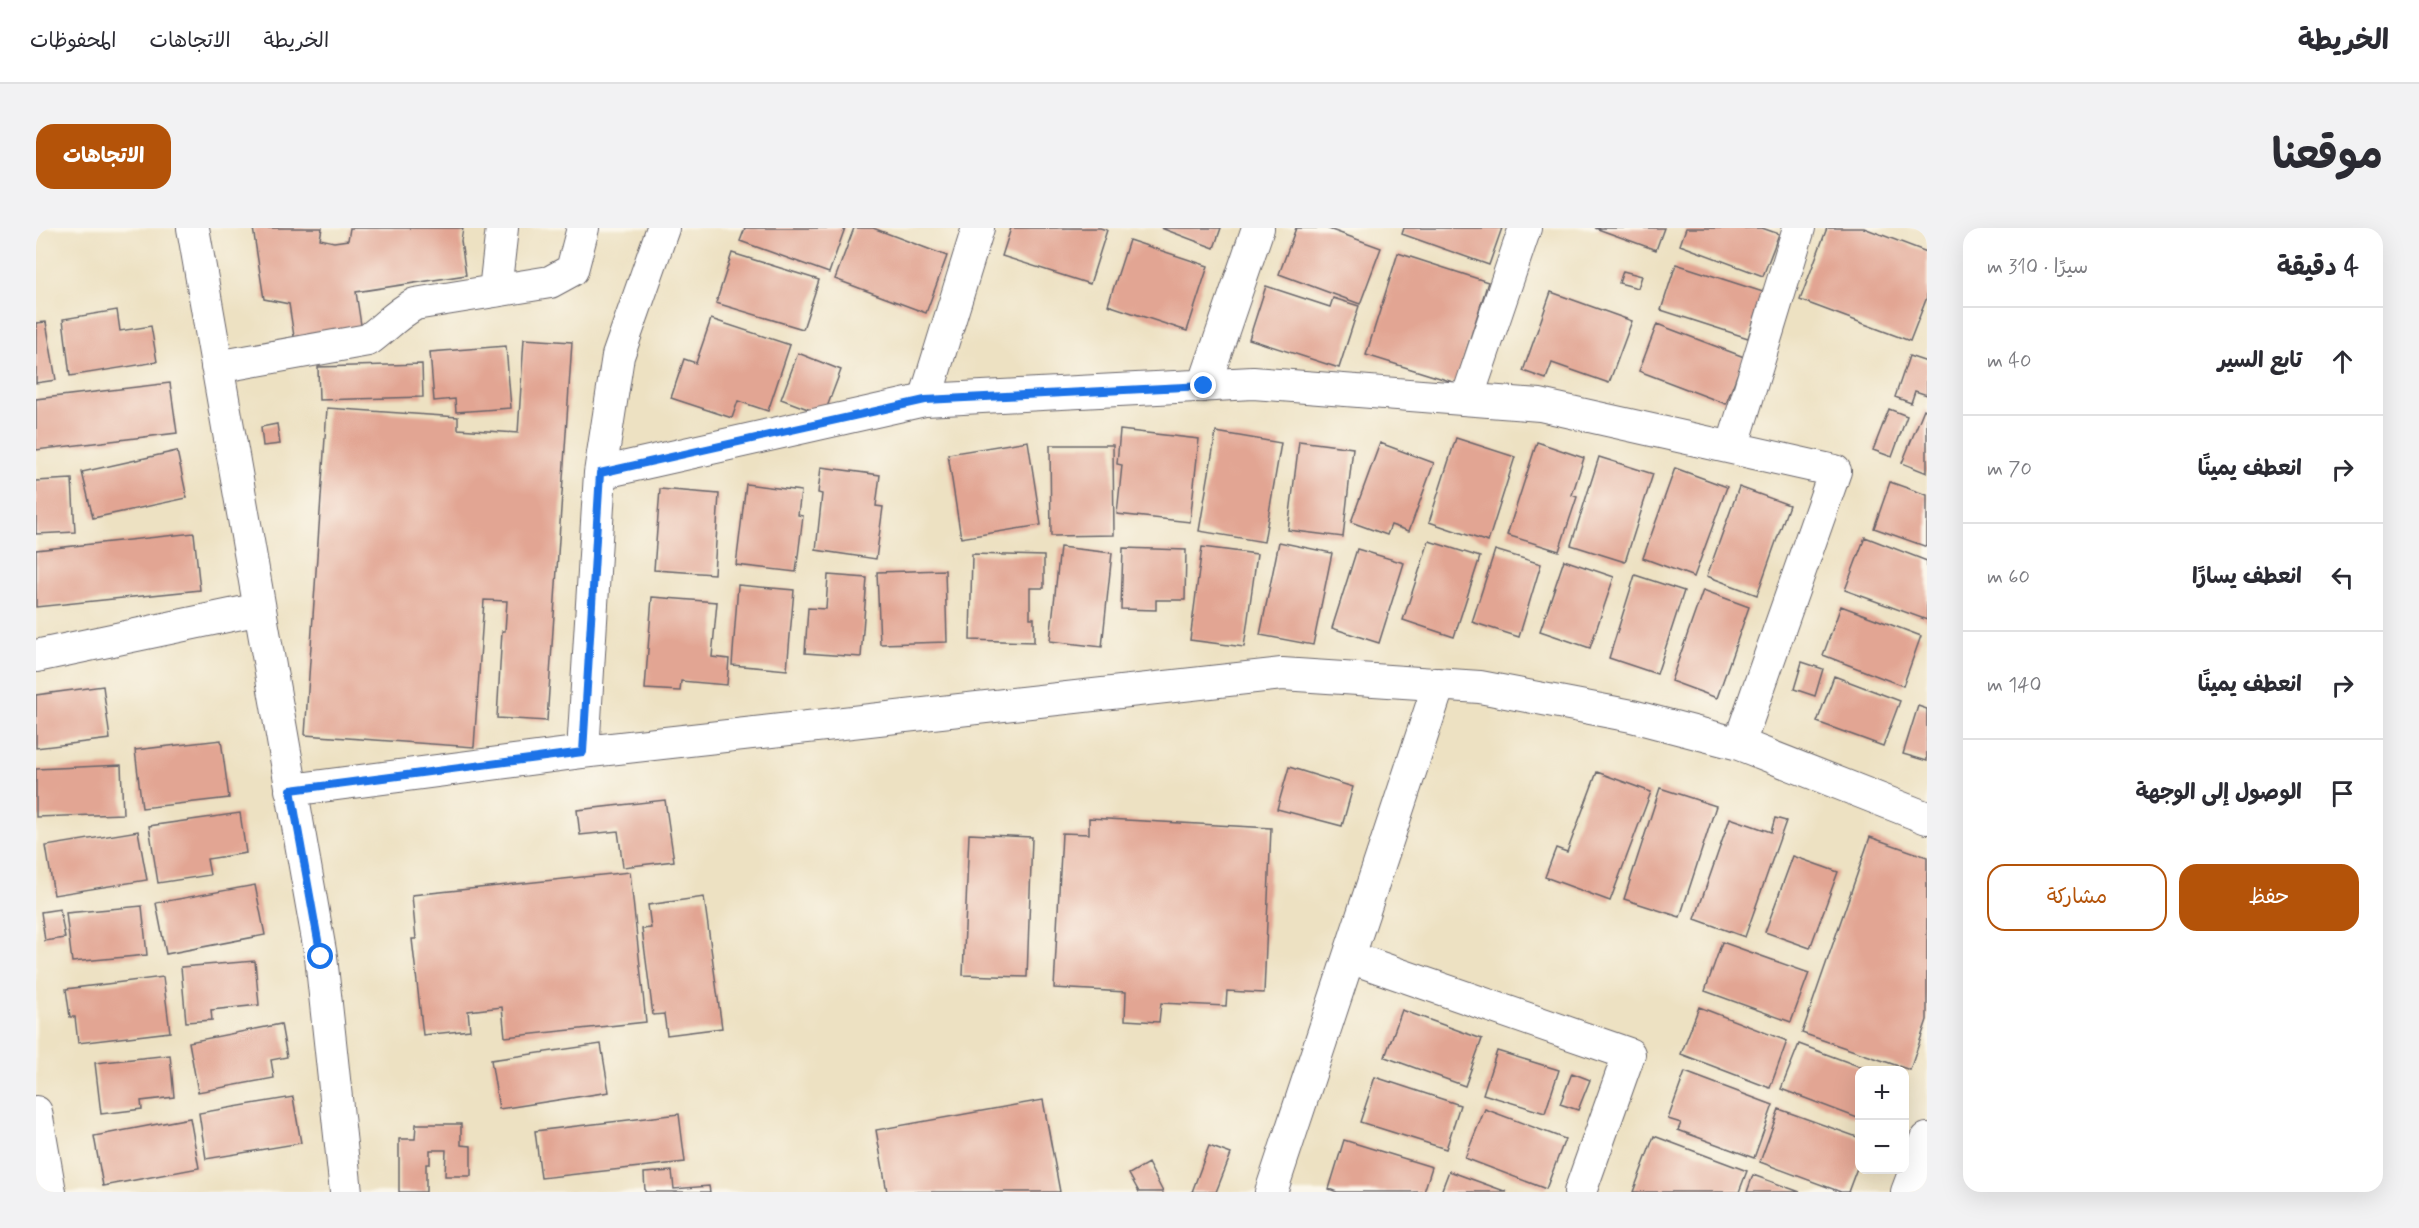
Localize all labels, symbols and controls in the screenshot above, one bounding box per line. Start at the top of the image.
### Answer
text: الخريطة [2298,23,2389,60]
text: المحفوظات [30,27,116,55]
text: الاتجاهات [149,27,231,55]
text: الخريطة [264,27,329,55]
button: الاتجاهات [36,124,171,189]
text: موقعنا [2272,129,2383,184]
text: 4 دقيقة [2277,251,2359,285]
text: سيرًا · 310 m [1987,254,2088,281]
icon: ahead [2326,345,2359,378]
text: تابع السير [2218,347,2302,375]
text: 40 m [1987,348,2031,375]
route end [1190,372,1216,398]
icon: right [2326,453,2359,486]
text: انعطف يمينًا [2198,455,2302,483]
text: 70 m [1987,456,2032,483]
icon: left [2326,561,2359,594]
text: انعطف يسارًا [2192,563,2302,591]
text: 60 m [1987,564,2030,591]
icon: right [2326,669,2359,702]
text: انعطف يمينًا [2198,671,2302,699]
text: 140 m [1987,672,2041,699]
icon: arrive [2326,777,2359,810]
text: الوصول إلى الوجهة [2135,779,2302,807]
button: مشاركة [1987,864,2167,931]
button: حفظ [2179,864,2359,931]
route start [307,943,333,969]
map controls [1855,1066,1909,1174]
button: + [1855,1066,1909,1120]
button: − [1855,1120,1909,1174]

